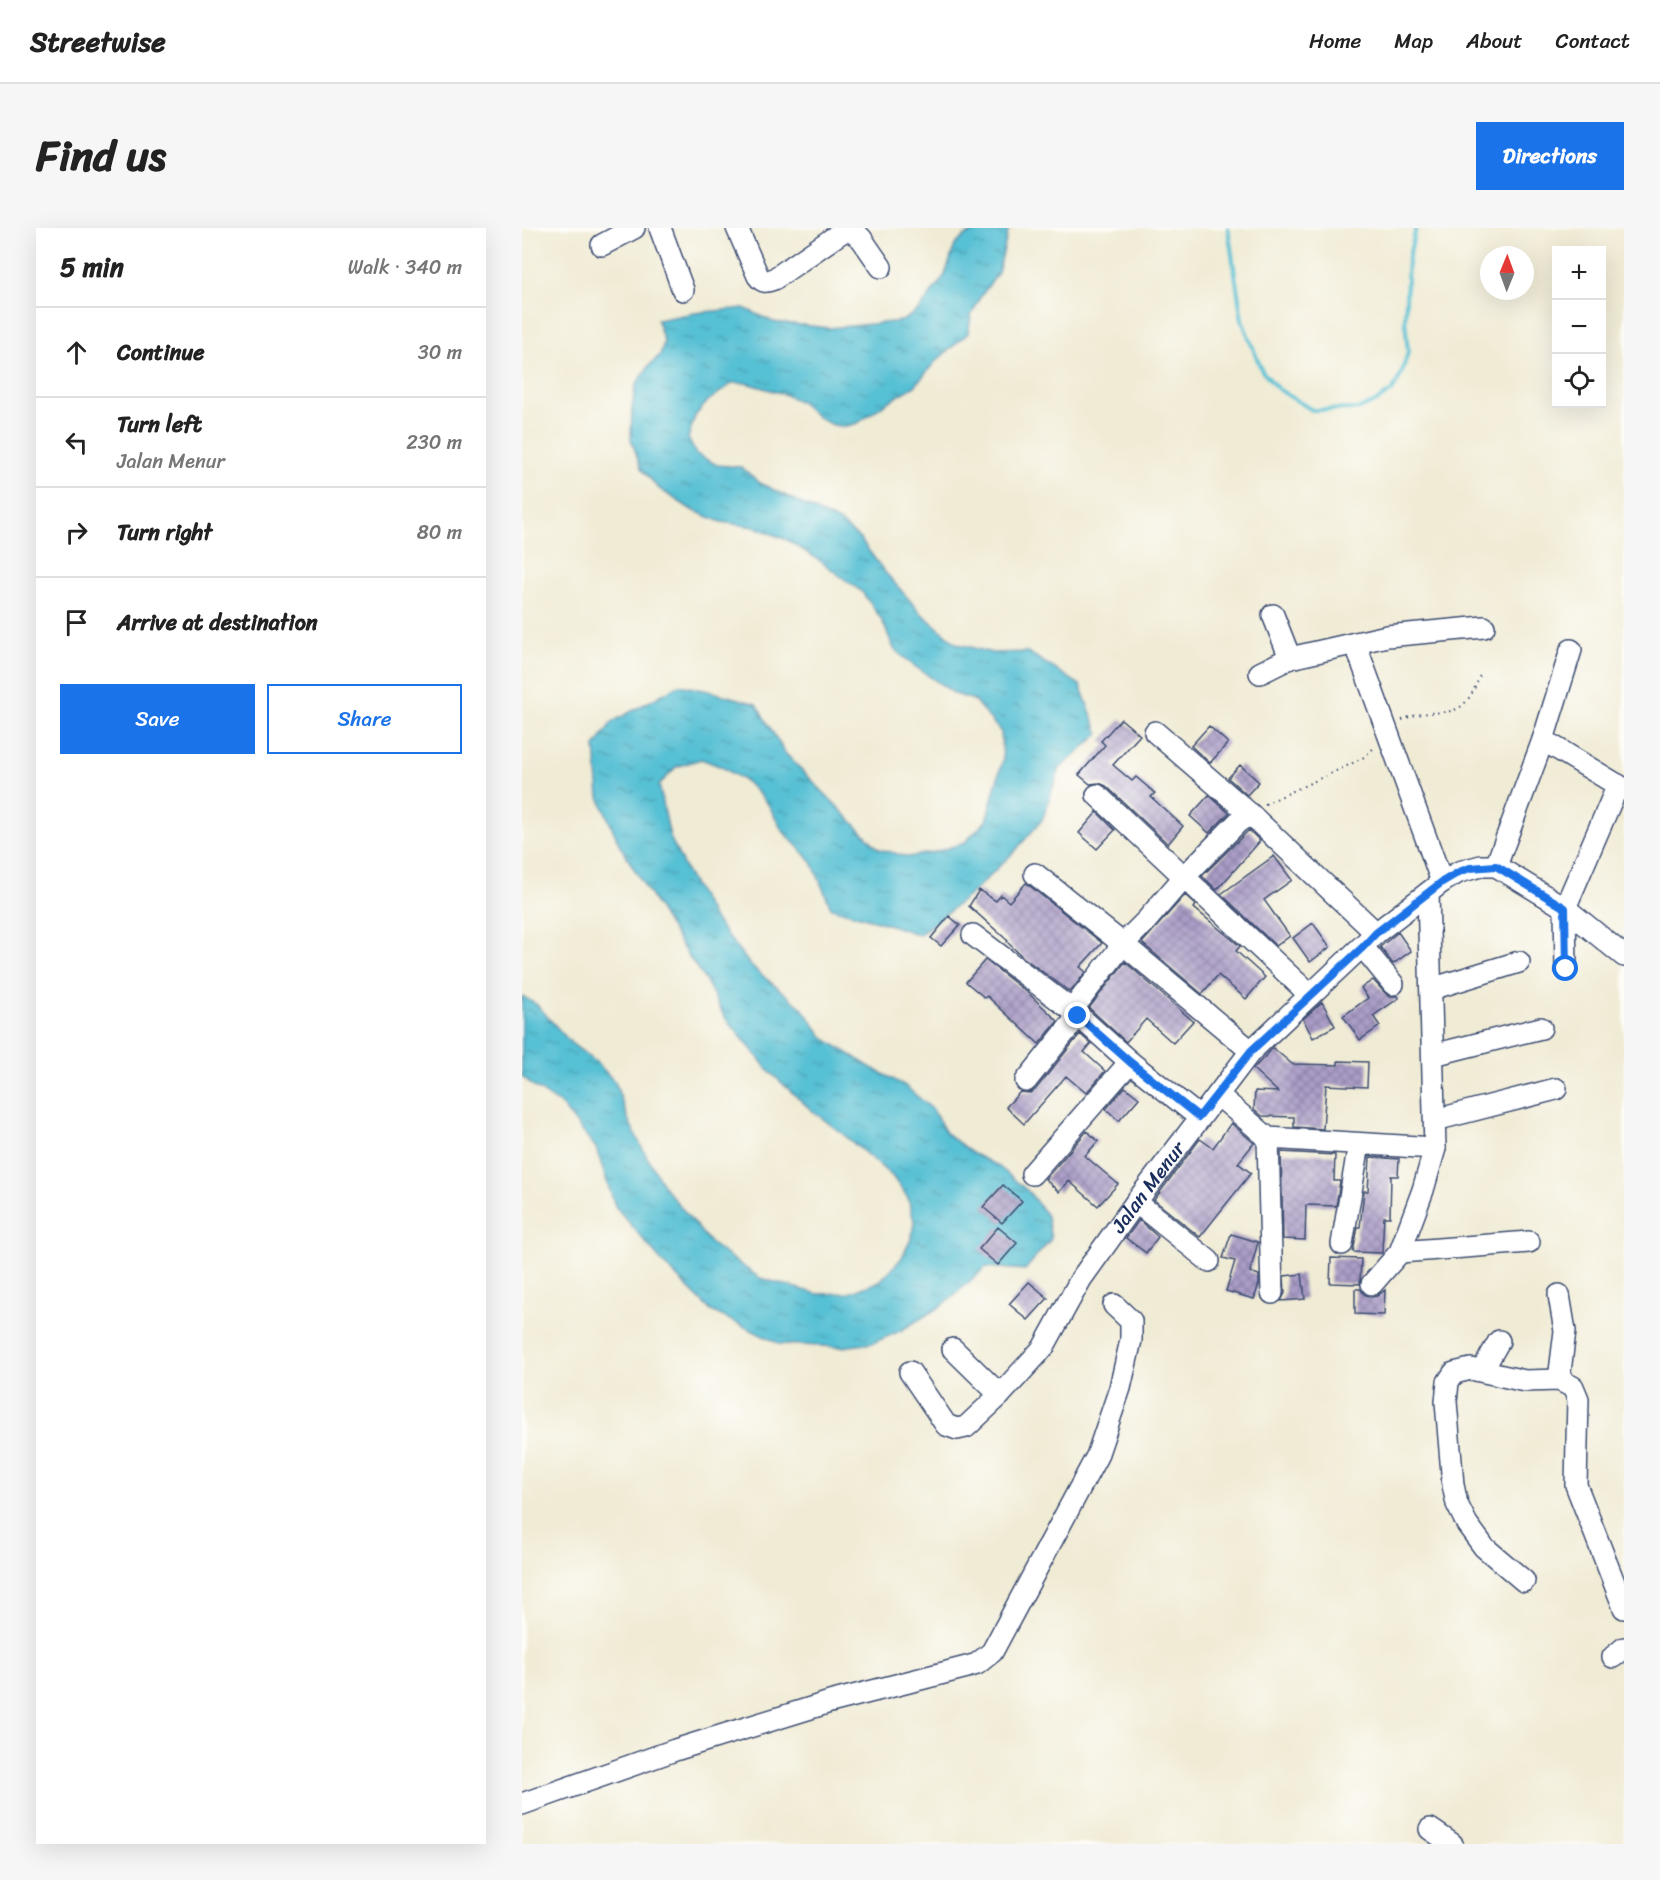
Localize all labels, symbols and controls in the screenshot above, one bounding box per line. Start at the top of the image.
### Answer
text: Streetwise [30,17,166,66]
text: Home [1309,22,1361,60]
text: Map [1394,22,1433,60]
text: About [1466,22,1523,60]
text: Contact [1556,22,1630,60]
text: Find us [36,119,166,193]
button: Directions [1476,122,1624,190]
text: 5 min [60,244,124,290]
north arrow [1480,246,1534,300]
map controls [1552,246,1606,408]
button: + [1552,246,1606,300]
text: Walk · 340 m [348,250,462,285]
button: − [1552,300,1606,354]
text: Continue [117,333,205,372]
text: 30 m [418,335,462,370]
icon: ahead [60,336,93,369]
button: locate [1552,354,1606,408]
text: Turn left [117,405,202,444]
text: 230 m [406,425,462,460]
icon: left [60,426,93,459]
text: Jalan Menur [117,444,225,479]
text: Turn right [117,513,212,552]
text: 80 m [417,515,462,550]
icon: right [60,516,93,549]
text: Arrive at destination [117,603,318,642]
icon: arrive [60,606,93,639]
button: Save [60,684,255,754]
button: Share [267,684,462,754]
route start [1552,955,1578,981]
route end [1064,1002,1090,1028]
street label: Jalan Menur [1101,1132,1196,1241]

